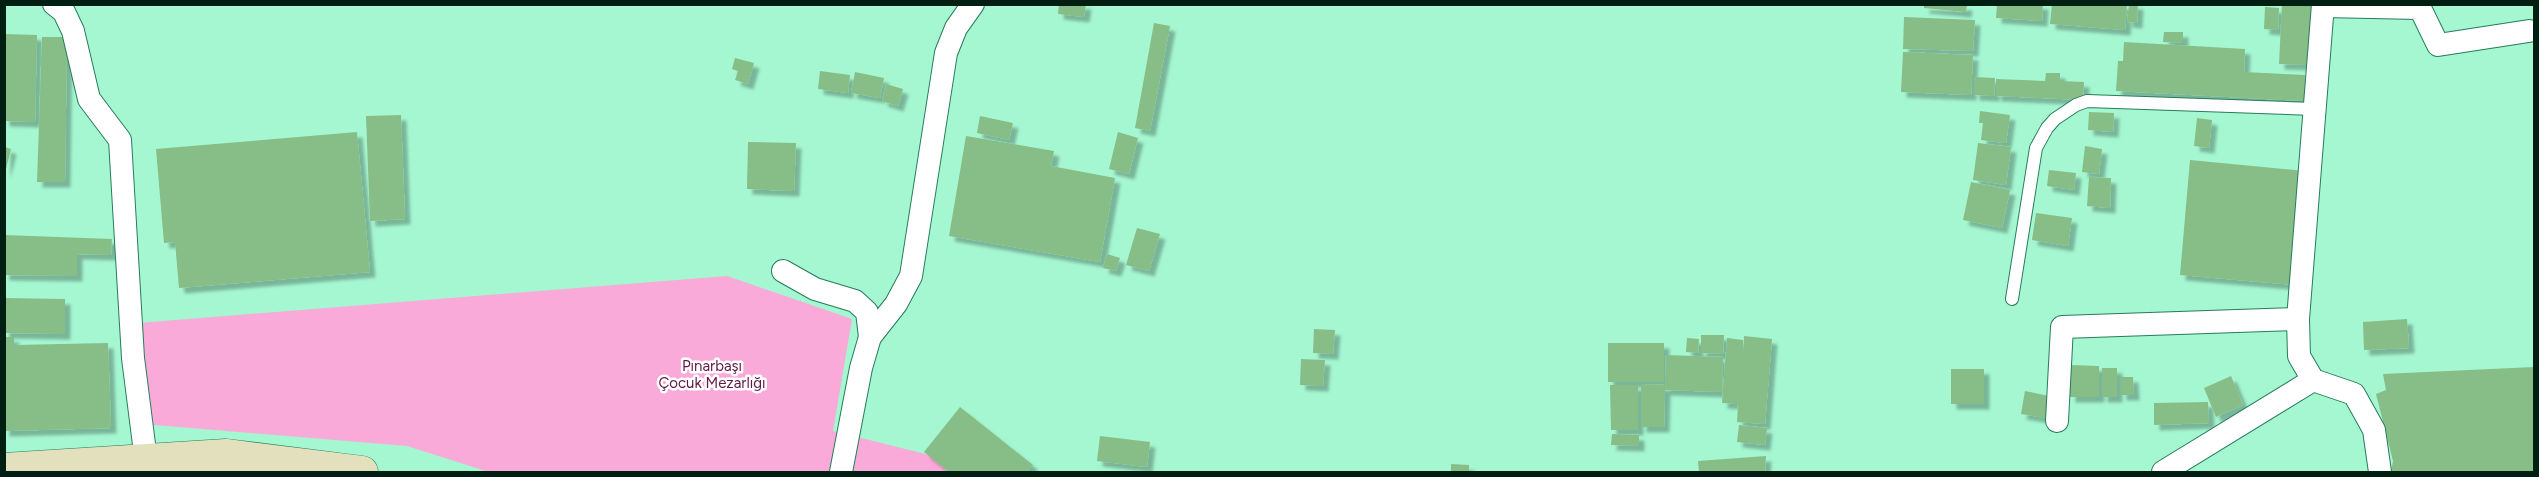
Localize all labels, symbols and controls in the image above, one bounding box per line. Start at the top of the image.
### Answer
park label: Pınarbaşı Çocuk Mezarlığı [658,357,766,392]

